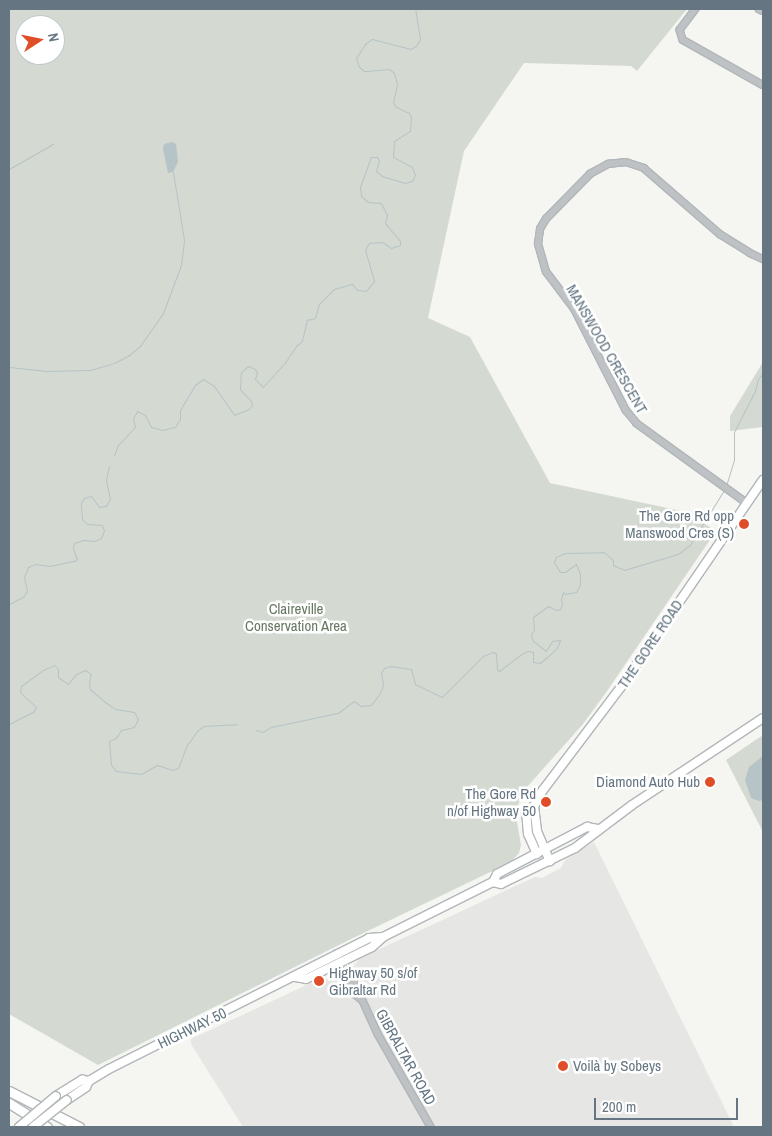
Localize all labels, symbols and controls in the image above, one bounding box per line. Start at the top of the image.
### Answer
north arrow [15,15,65,65]
text: N [44,32,63,43]
street label: MANSWOOD CRESCENT [563,281,651,417]
place label: The Gore Rd opp Manswood Cres (S) [625,506,734,541]
marker: The Gore Rd opp Manswood Cres (S) [738,518,750,530]
street label: THE GORE ROAD [614,596,686,692]
park label: Claireville Conservation Area [245,599,347,634]
place label: Diamond Auto Hub [595,773,700,791]
marker: Diamond Auto Hub [704,776,716,788]
place label: The Gore Rd n/of Highway 50 [447,784,536,819]
marker: The Gore Rd n/of Highway 50 [540,796,552,808]
place label: Highway 50 s/of Gibraltar Rd [329,963,417,998]
marker: Highway 50 s/of Gibraltar Rd [313,975,325,987]
street label: HIGHWAY 50 [155,1004,229,1052]
street label: GIBRALTAR ROAD [372,1006,440,1108]
place label: Voilà by Sobeys [573,1057,661,1075]
marker: Voilà by Sobeys [557,1060,569,1072]
scale bar [597,1088,741,1120]
text: 200 m [602,1096,636,1117]

